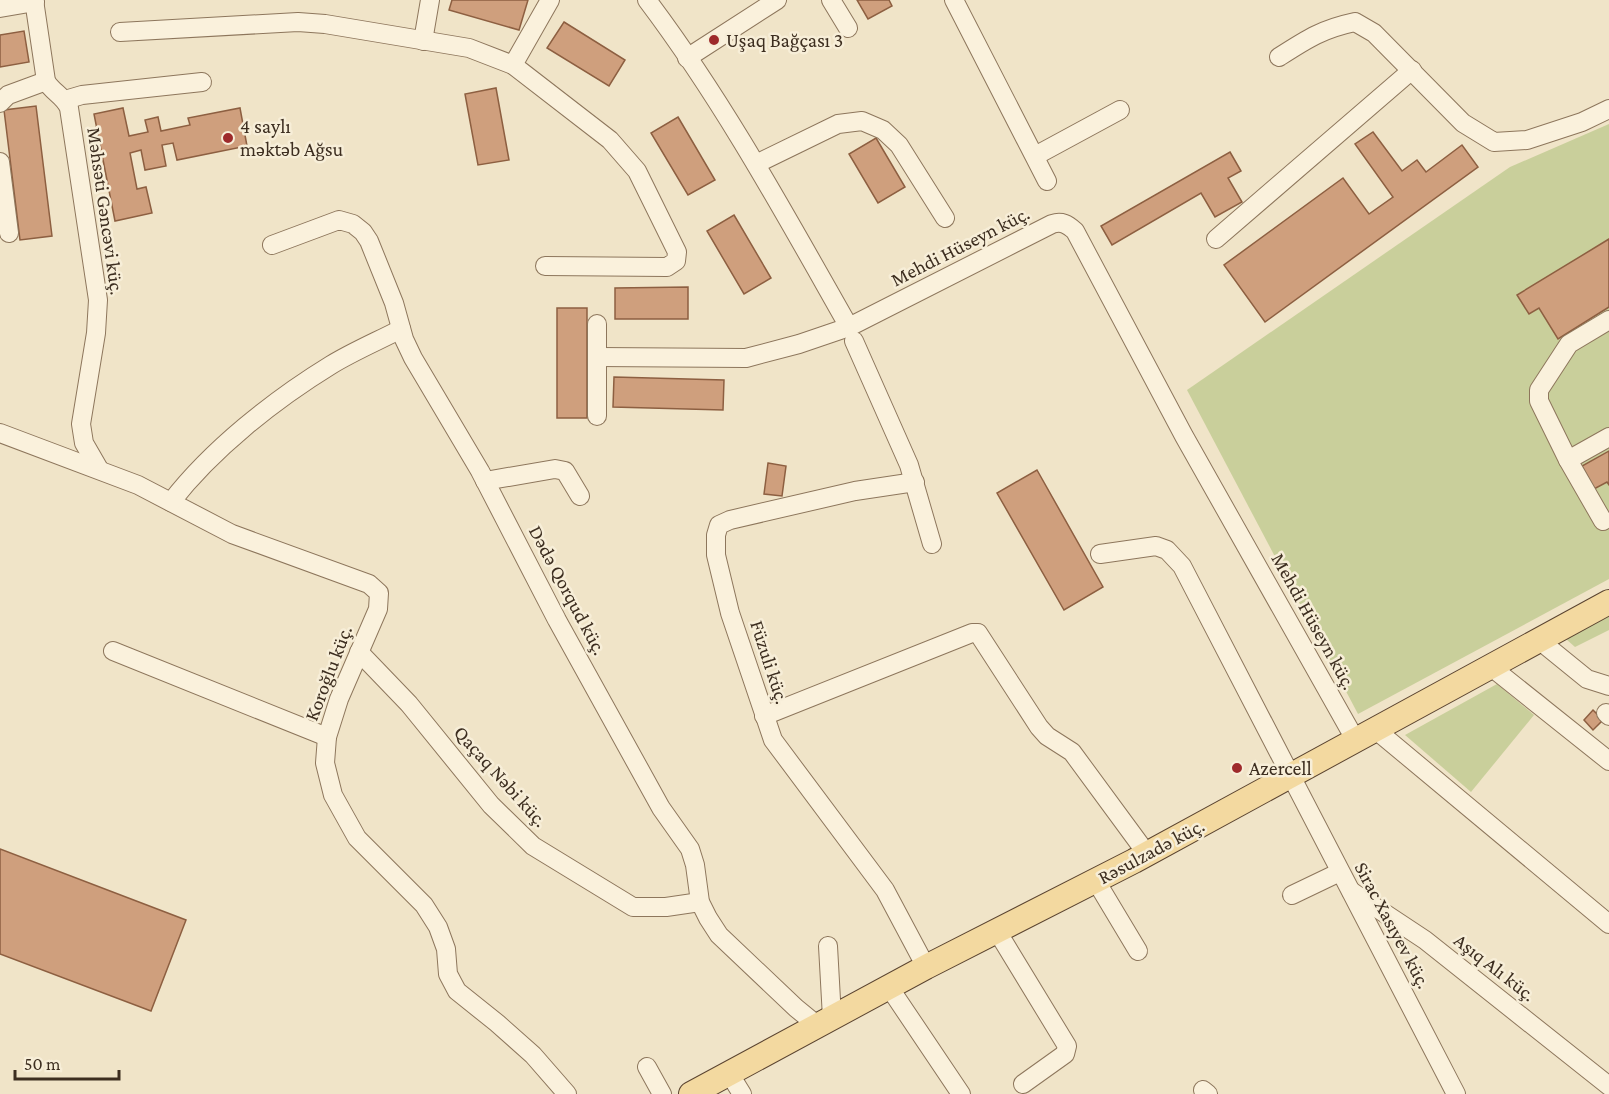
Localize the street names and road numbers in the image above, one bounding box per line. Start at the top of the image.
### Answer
street label: Məhsəti Gəncəvi küç. [82,126,129,296]
street label: Mehdi Hüseyn küç. [887,202,1033,291]
street label: Dədə Qorqud küç. [524,522,611,659]
street label: Mehdi Hüseyn küç. [1266,549,1361,694]
street label: Füzuli küç. [745,618,794,707]
street label: Koroğlu küç. [300,622,357,724]
street label: Qaçaq Nəbi küç. [449,721,552,832]
street label: Rəsulzadə küç. [1094,814,1208,889]
street label: Sirac Xasıyev küç. [1350,858,1436,992]
street label: Aşıq Alı küç. [1449,928,1540,1006]

